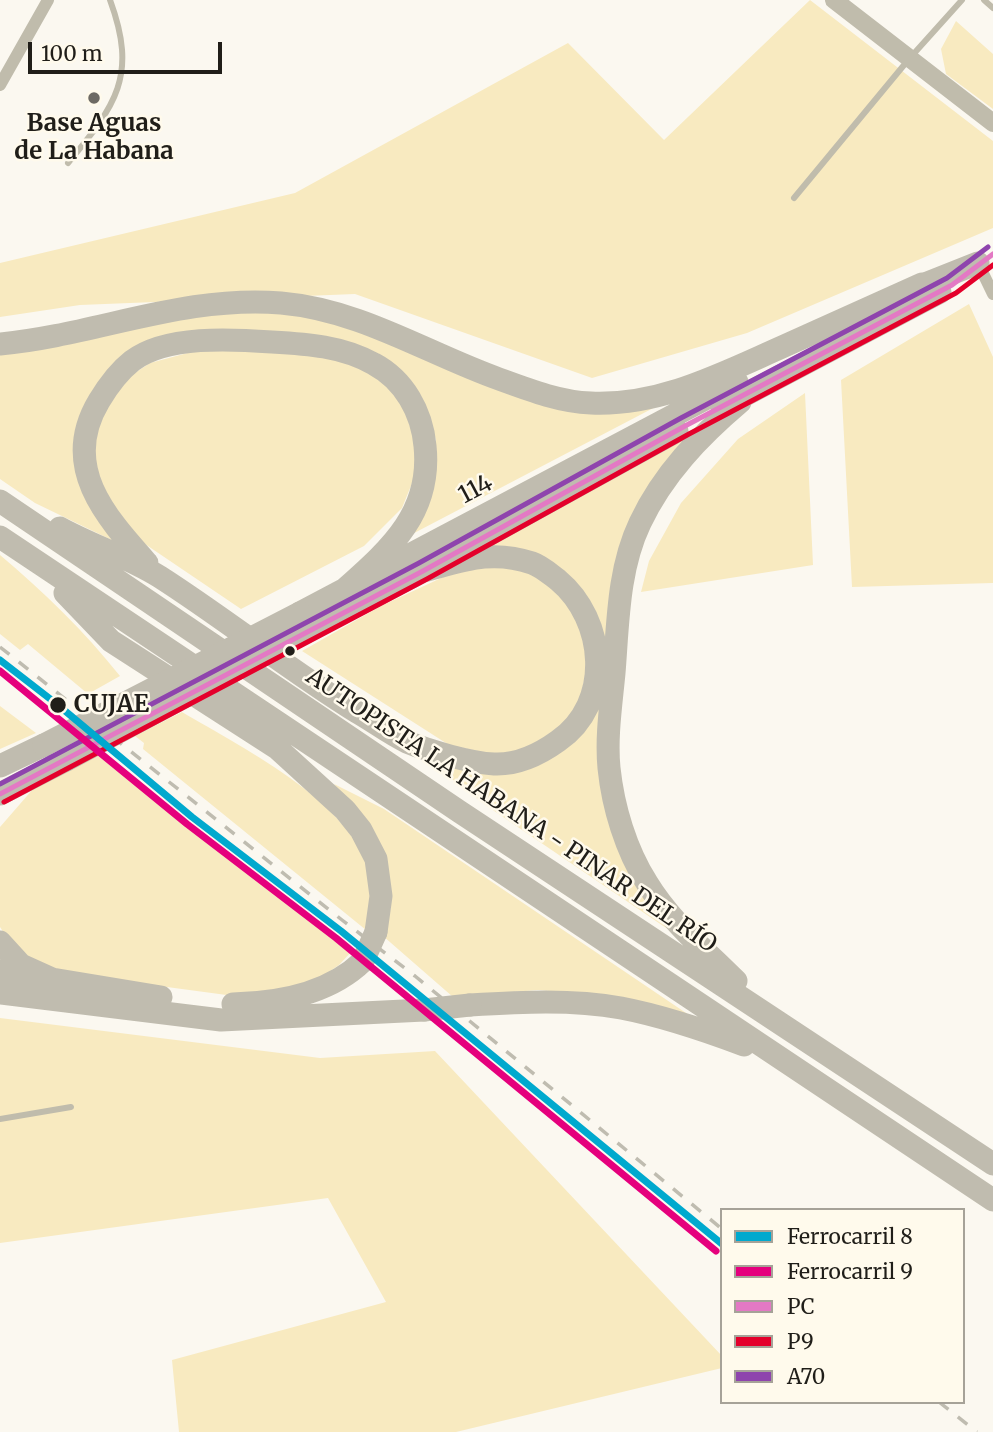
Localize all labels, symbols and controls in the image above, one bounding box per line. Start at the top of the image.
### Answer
scale bar [32,28,226,72]
text: 100 m [41,40,103,67]
marker: Base Aguas de La Habana [86,90,102,106]
place label: Base Aguas de La Habana [14,110,174,166]
street label: 114 [454,469,498,511]
unlabelled marker [283,644,297,658]
street label: AUTOPISTA LA HABANA - PINAR DEL RÍO [300,662,722,960]
place label: CUJAE [74,691,149,719]
marker: CUJAE [48,695,68,715]
legend [720,1208,965,1404]
text: Ferrocarril 8 [787,1223,913,1250]
text: Ferrocarril 9 [787,1258,913,1285]
text: PC [787,1293,815,1320]
text: P9 [787,1328,814,1355]
text: A70 [787,1363,825,1390]

